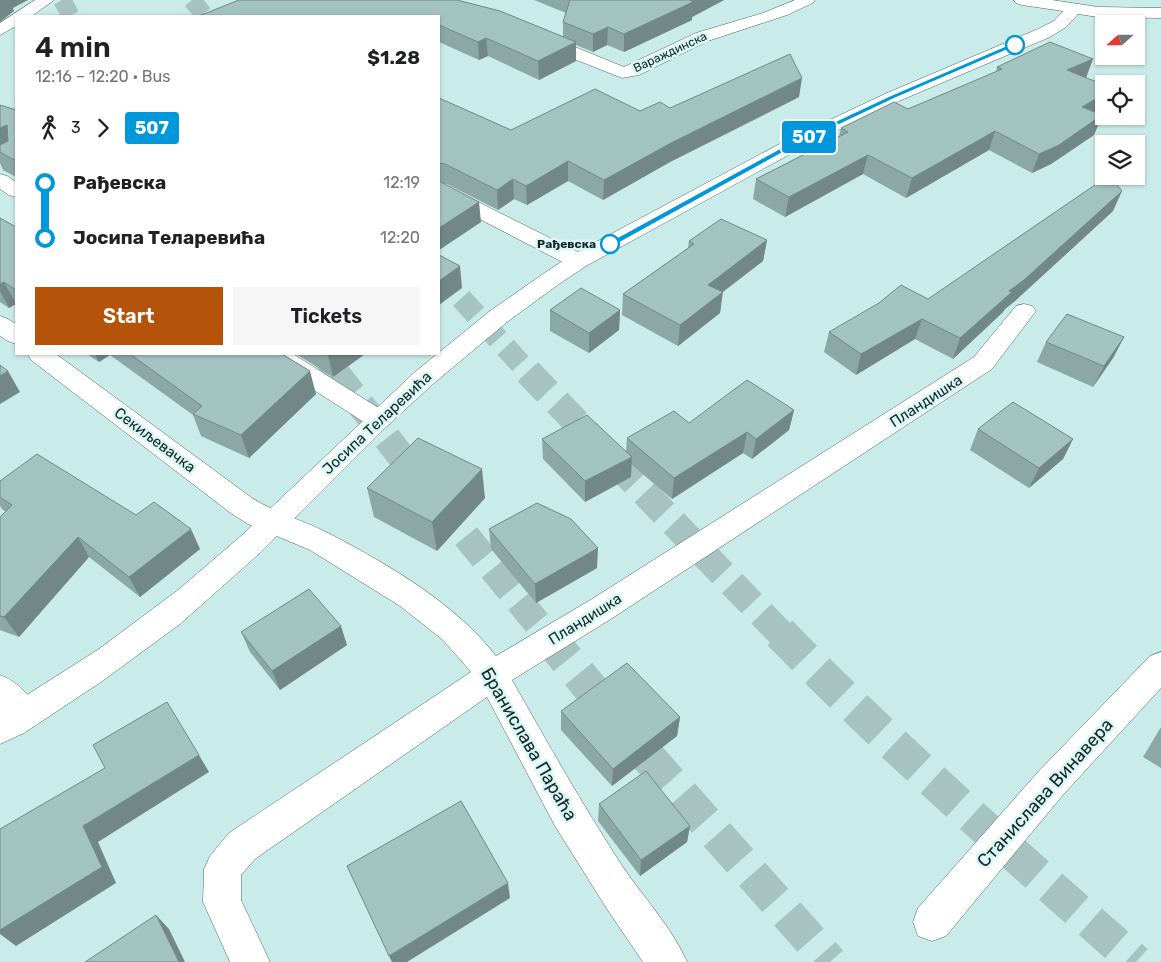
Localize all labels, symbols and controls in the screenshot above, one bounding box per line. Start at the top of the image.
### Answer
north arrow [1095,15,1145,65]
map controls [1095,15,1145,185]
street label: Вараждинска [631,29,709,75]
text: 4 min [35,31,111,64]
unlabelled marker [1005,35,1025,55]
text: $1.28 [367,46,420,69]
text: 12:16 – 12:20 · Bus [35,67,170,86]
button: locate [1095,75,1145,125]
icon: walk [35,114,63,142]
icon: forward [89,114,117,142]
text: 507 [135,117,169,139]
text: 3 [71,118,81,137]
line badge: 507 [780,121,838,153]
text: 507 [792,126,826,148]
button: layers [1095,135,1145,185]
text: Рађевска [73,171,166,194]
text: 12:19 [383,173,420,192]
text: Јосипа Теларевића [73,226,265,249]
text: 12:20 [380,228,420,247]
marker: Рађевска [600,234,620,254]
place label: Рађевска [537,237,596,251]
button: Start [35,287,223,345]
button: Tickets [233,287,420,345]
street label: Јосипа Теларевића [319,368,435,478]
street label: Пландишка [886,371,966,431]
street label: Секиљевачка [111,404,199,476]
street label: Пландишка [545,589,625,649]
street label: Бранислава Параћа [476,663,582,825]
street label: Станислава Винавера [972,714,1118,872]

